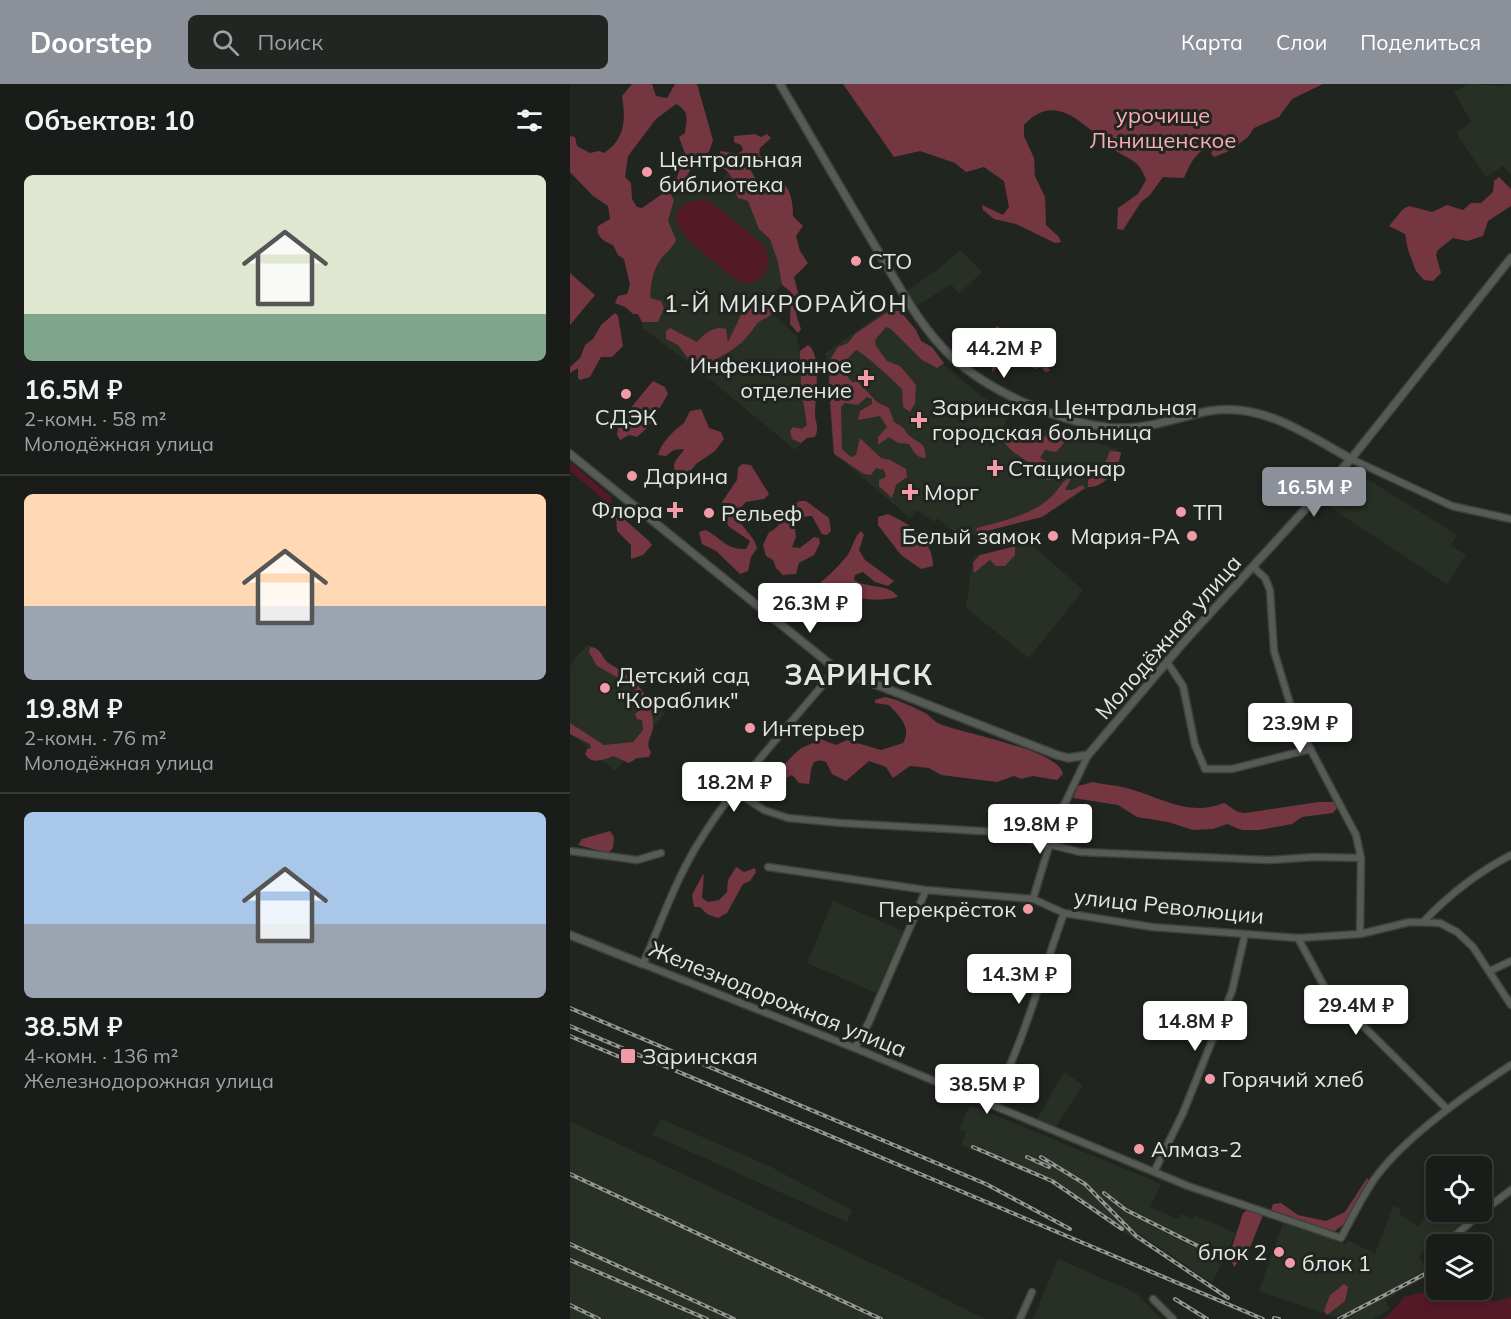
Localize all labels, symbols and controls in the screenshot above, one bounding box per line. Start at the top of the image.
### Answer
search box [188,15,608,69]
text: Doorstep [30,25,152,60]
icon: search [209,26,242,59]
text: Поиск [257,28,323,56]
text: Карта [1181,29,1243,55]
text: Слои [1276,29,1327,55]
text: Поделиться [1360,29,1481,55]
park label: урочище Льнищенское [1090,101,1236,154]
text: Объектов: 10 [24,104,195,137]
icon: filters [513,104,546,137]
place label: Центральная библиотека [659,145,803,198]
marker: Центральная библиотека [640,165,654,179]
icon: home [231,214,339,322]
place label: СТО [868,247,912,275]
marker: СТО [849,254,863,268]
district label: 1-Й МИКРОРАЙОН [664,288,908,318]
pin: 44.2M ₽ [949,328,1059,379]
text: 44.2M ₽ [966,335,1042,360]
place label: Инфекционное отделение [690,351,852,404]
marker: Инфекционное отделение [857,369,875,387]
text: 16.5M ₽ [24,373,123,406]
marker: СДЭК [619,387,633,401]
place label: Заринская Центральная городская больница [932,393,1197,446]
place label: СДЭК [595,403,658,431]
text: 2-комн. · 58 m² [24,406,166,431]
marker: Заринская Центральная городская больница [910,411,928,429]
text: Молодёжная улица [24,431,214,456]
place label: Стационар [1008,454,1126,482]
marker: Стационар [986,459,1004,477]
place label: Дарина [644,462,728,490]
pin: 16.5M ₽ [1259,467,1369,518]
marker: Дарина [625,469,639,483]
text: 16.5M ₽ [1276,474,1352,499]
place label: Морг [924,478,979,506]
marker: Морг [901,483,919,501]
place label: Флора [591,496,663,524]
place label: ТП [1193,498,1223,526]
place label: Рельеф [721,499,802,527]
marker: Флора [668,503,682,517]
marker: ТП [1174,505,1188,519]
marker: Рельеф [702,506,716,520]
place label: Белый замок [902,522,1041,550]
place label: Мария-РА [1071,522,1180,550]
marker: Белый замок [1046,529,1060,543]
marker: Мария-РА [1185,529,1199,543]
icon: home [231,533,339,641]
street label: Молодёжная улица [1089,549,1247,725]
pin: 26.3M ₽ [755,583,865,634]
text: 26.3M ₽ [772,590,848,615]
district label: ЗАРИНСК [784,657,934,692]
place label: Детский сад "Кораблик" [617,661,750,714]
marker: Детский сад "Кораблик" [598,681,612,695]
text: 19.8M ₽ [24,692,123,725]
pin: 23.9M ₽ [1245,703,1355,754]
text: 23.9M ₽ [1262,710,1338,735]
place label: Интерьер [762,714,865,742]
marker: Интерьер [743,721,757,735]
text: 2-комн. · 76 m² [24,725,166,750]
text: Молодёжная улица [24,750,214,775]
pin: 18.2M ₽ [679,762,789,813]
text: 18.2M ₽ [696,769,772,794]
pin: 19.8M ₽ [985,804,1095,855]
text: 19.8M ₽ [1002,811,1078,836]
icon: home [231,851,339,959]
street label: улица Революции [1073,882,1265,930]
place label: Перекрёсток [878,895,1016,923]
marker: Перекрёсток [1021,902,1035,916]
street label: Железнодорожная улица [645,935,911,1063]
pin: 14.3M ₽ [964,954,1074,1005]
text: 14.3M ₽ [981,961,1057,986]
pin: 29.4M ₽ [1301,985,1411,1036]
text: 29.4M ₽ [1318,992,1394,1017]
pin: 14.8M ₽ [1140,1001,1250,1052]
text: 14.8M ₽ [1157,1008,1233,1033]
text: 38.5M ₽ [24,1010,123,1043]
place label: Заринская [642,1042,758,1070]
text: 4-комн. · 136 m² [24,1043,178,1068]
marker: Заринская [619,1047,637,1065]
pin: 38.5M ₽ [932,1064,1042,1115]
place label: Горячий хлеб [1222,1065,1364,1093]
text: Железнодорожная улица [24,1068,274,1093]
text: 38.5M ₽ [949,1071,1025,1096]
marker: Горячий хлеб [1203,1072,1217,1086]
place label: Алмаз-2 [1151,1135,1242,1163]
marker: Алмаз-2 [1132,1142,1146,1156]
map controls [1426,1156,1492,1300]
button: locate [1426,1156,1492,1222]
button: layers [1426,1234,1492,1300]
place label: блок 2 [1198,1238,1267,1266]
marker: блок 2 [1272,1245,1286,1259]
place label: блок 1 [1302,1249,1371,1277]
marker: блок 1 [1283,1256,1297,1270]

